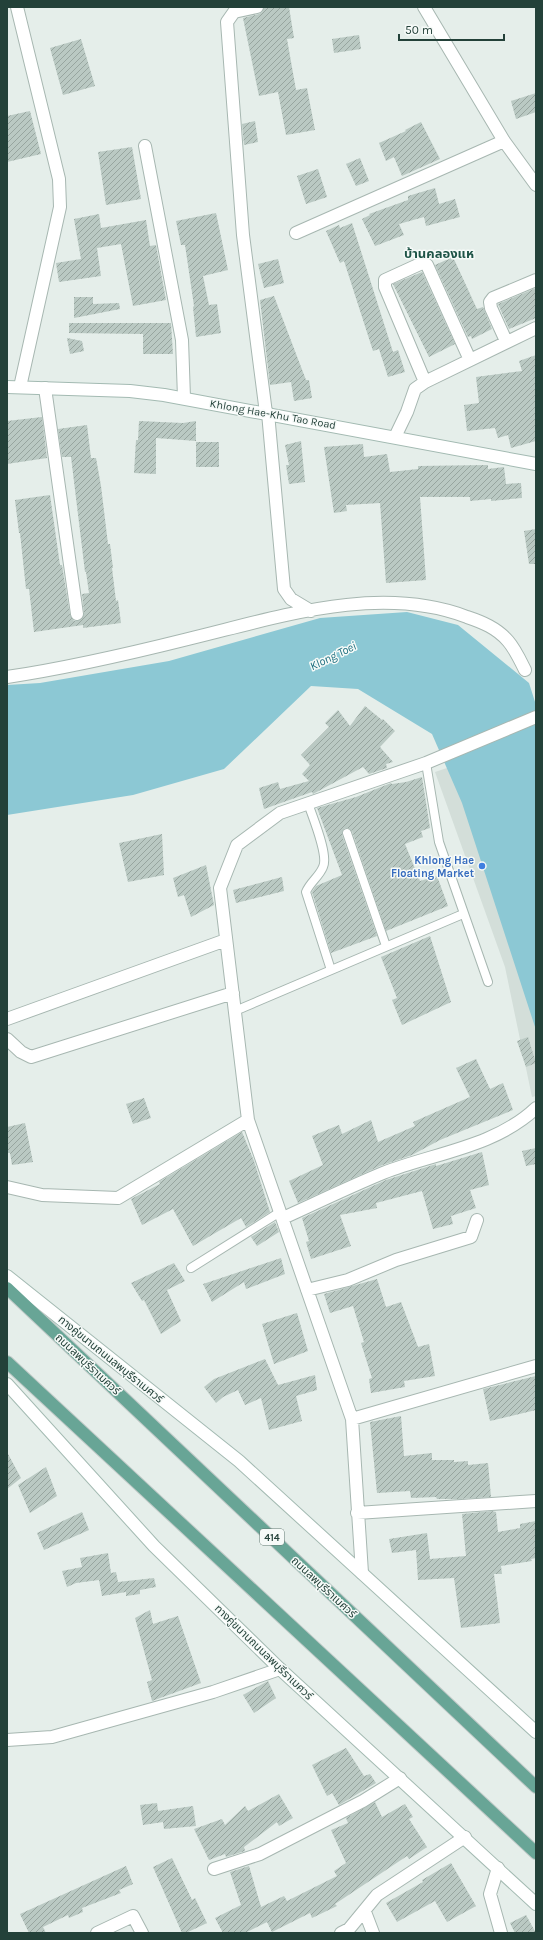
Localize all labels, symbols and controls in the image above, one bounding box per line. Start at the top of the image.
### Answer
scale bar [399,16,504,42]
text: 50 m [405,23,433,37]
district label: บ้านคลองแห [404,246,474,261]
street label: Khlong Hae-Khu Tao Road [209,397,337,432]
water label: Klong Toei [307,639,359,673]
place label: Khlong Hae Floating Market [391,854,475,880]
marker: Khlong Hae Floating Market [477,861,487,871]
street label: ทางคู่ขนานถนนลพบุรีราเมศวร์ [56,1313,166,1405]
street label: ถนนลพบุรีราเมศวร์ [53,1331,123,1397]
road number: 414 [260,1529,284,1545]
street label: ถนนลพบุรีราเมศวร์ [289,1554,359,1621]
street label: ทางคู่ขนานถนนลพบุรีราเมศวร์ [212,1602,316,1703]

